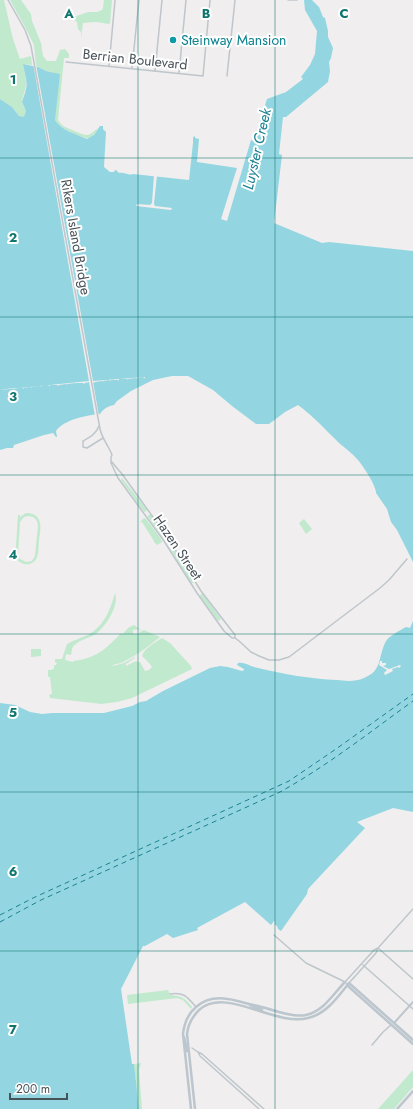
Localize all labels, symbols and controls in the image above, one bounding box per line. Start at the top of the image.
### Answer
text: A [63,4,74,23]
text: B [202,4,211,23]
text: C [339,4,349,23]
place label: Steinway Mansion [181,30,286,50]
marker: Steinway Mansion [168,35,178,45]
street label: Berrian Boulevard [82,44,188,74]
text: 1 [10,70,16,89]
water label: Luyster Creek [237,106,277,192]
street label: Rikers Island Bridge [56,178,96,296]
text: 2 [9,228,17,247]
text: 3 [9,387,17,406]
street label: Hazen Street [149,510,208,584]
text: 4 [8,545,18,564]
text: 5 [9,703,17,722]
text: 6 [9,862,18,881]
text: 7 [9,1020,17,1039]
scale bar [10,1075,67,1101]
text: 200 m [16,1080,50,1098]

